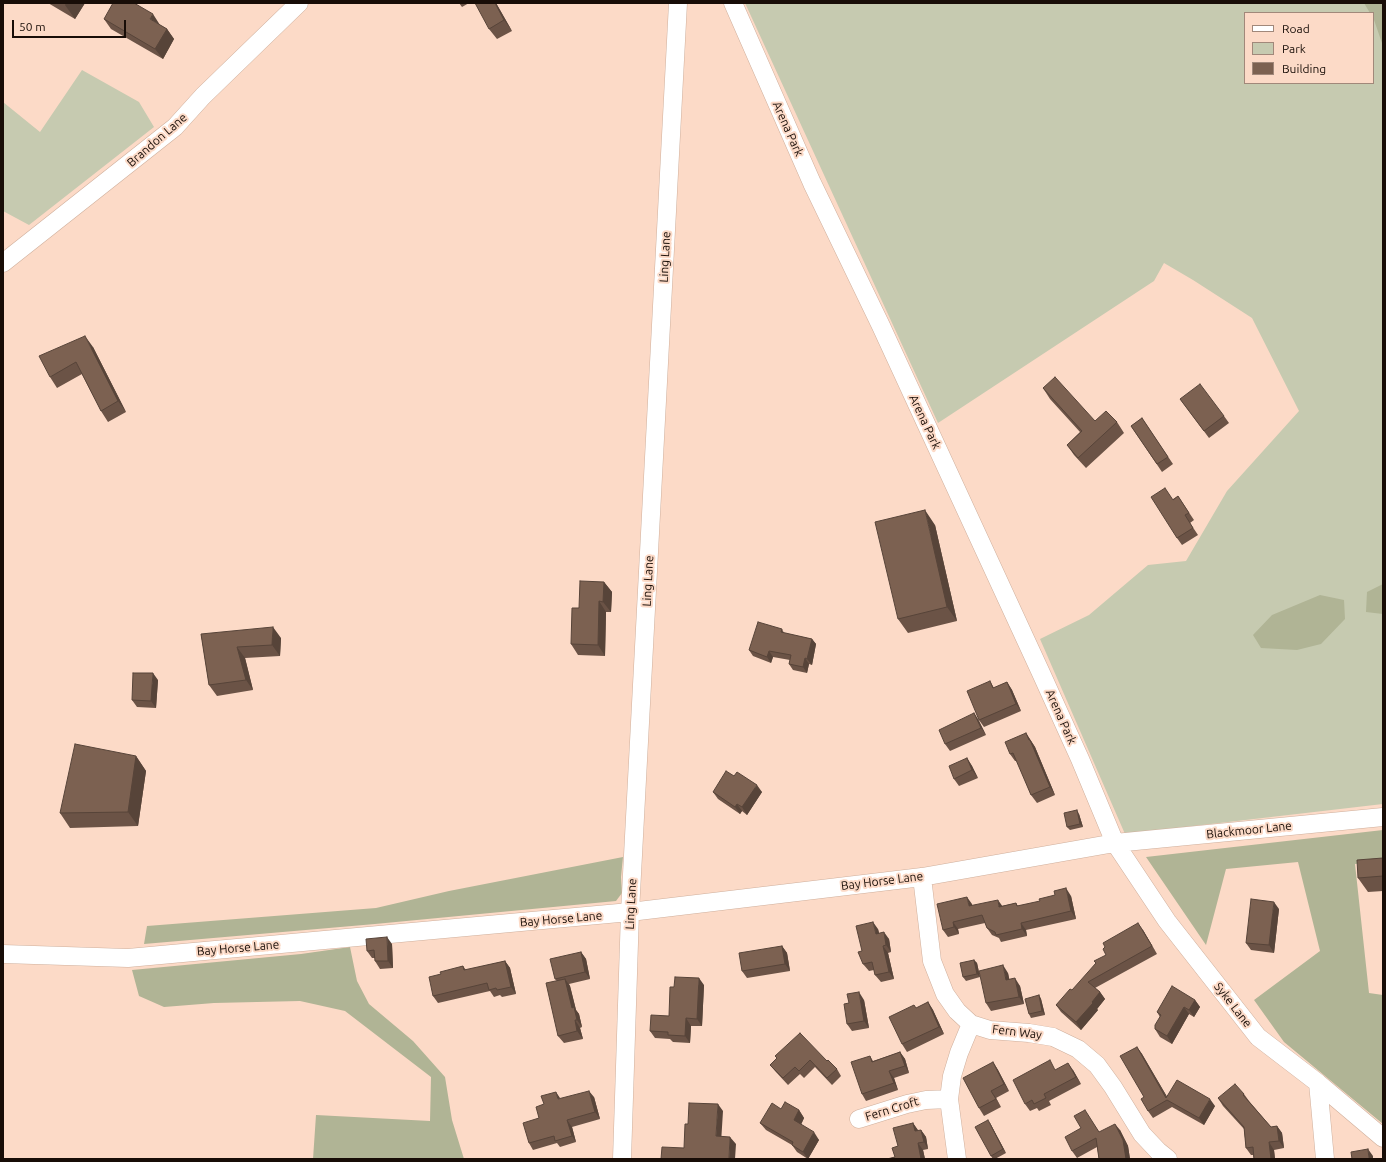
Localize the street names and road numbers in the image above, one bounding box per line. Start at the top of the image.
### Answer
street label: Arena Park [770,99,806,159]
street label: Brandon Lane [124,110,190,170]
street label: Ling Lane [656,231,674,283]
street label: Arena Park [906,392,944,452]
street label: Ling Lane [639,555,657,607]
street label: Arena Park [1043,687,1079,747]
street label: Blackmoor Lane [1205,818,1293,842]
street label: Bay Horse Lane [840,869,924,893]
street label: Ling Lane [622,878,640,930]
street label: Bay Horse Lane [519,908,603,930]
street label: Bay Horse Lane [196,937,280,959]
street label: Syke Lane [1211,980,1255,1030]
street label: Fern Way [991,1022,1043,1042]
street label: Fern Croft [863,1094,921,1124]

